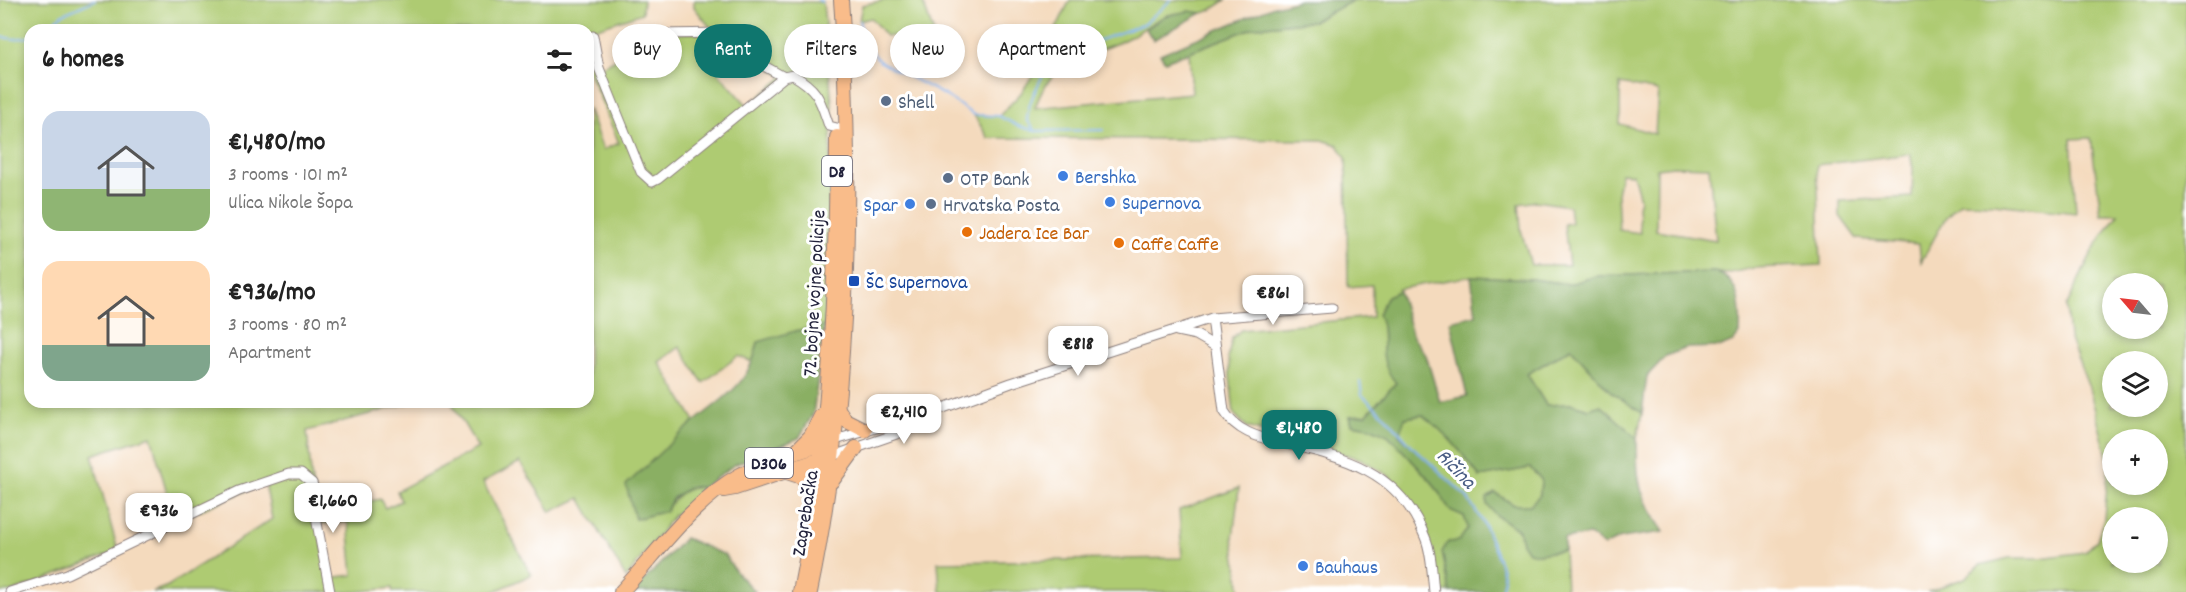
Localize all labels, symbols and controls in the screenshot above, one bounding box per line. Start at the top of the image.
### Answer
chip: Buy [612,24,682,78]
chip: Rent [694,24,772,78]
chip: Filters [784,24,878,78]
chip: New [890,24,965,78]
chip: Apartment [977,24,1107,78]
text: 6 homes [42,42,124,79]
icon: filters [543,44,576,77]
place label: Shell [898,90,935,118]
marker: Shell [879,94,893,108]
text: €1,480/mo [228,125,325,162]
icon: home [90,135,162,207]
road number: D8 [822,156,852,186]
text: 3 rooms · 101 m² [228,162,348,190]
place label: Bershka [1075,165,1136,193]
place label: OTP Bank [960,167,1029,195]
marker: Bershka [1056,169,1070,183]
marker: OTP Bank [941,171,955,185]
text: Ulica Nikole Šopa [228,190,353,218]
place label: Supernova [1122,191,1201,219]
place label: Spar [863,193,899,221]
place label: Hrvatska Posta [943,193,1060,221]
marker: Supernova [1103,195,1117,209]
marker: Spar [903,197,917,211]
marker: Hrvatska Posta [924,197,938,211]
street label: 72. bojne vojne policije [798,209,834,377]
place label: Jadera Ice Bar [979,221,1090,249]
marker: Jadera Ice Bar [960,225,974,239]
place label: Caffe Caffe [1131,232,1219,260]
marker: Caffe Caffe [1112,236,1126,250]
place label: ŠC Supernova [866,270,968,298]
north arrow [2102,273,2168,339]
map controls [2102,273,2168,573]
marker: ŠC Supernova [847,274,861,288]
text: €936/mo [228,275,316,312]
pin: €861 [1237,275,1309,326]
text: €861 [1256,280,1290,308]
icon: home [90,285,162,357]
text: 3 rooms · 80 m² [228,312,347,340]
pin: €818 [1042,326,1114,377]
text: €818 [1062,331,1094,359]
text: Apartment [228,340,311,368]
button: layers [2102,351,2168,417]
pin: €2,410 [855,394,953,445]
text: €2,410 [880,399,928,427]
pin: €1,480 [1250,410,1348,461]
text: €1,480 [1276,415,1322,443]
button: + [2102,429,2168,495]
water label: Ričina [1428,443,1482,498]
road number: D306 [745,448,793,478]
street label: Zagrebačka [786,468,828,559]
pin: €1,660 [284,483,382,534]
text: €1,660 [308,488,358,516]
pin: €936 [123,493,195,544]
text: €936 [140,498,179,526]
button: − [2102,507,2168,573]
place label: Bauhaus [1315,555,1378,583]
marker: Bauhaus [1296,559,1310,573]

